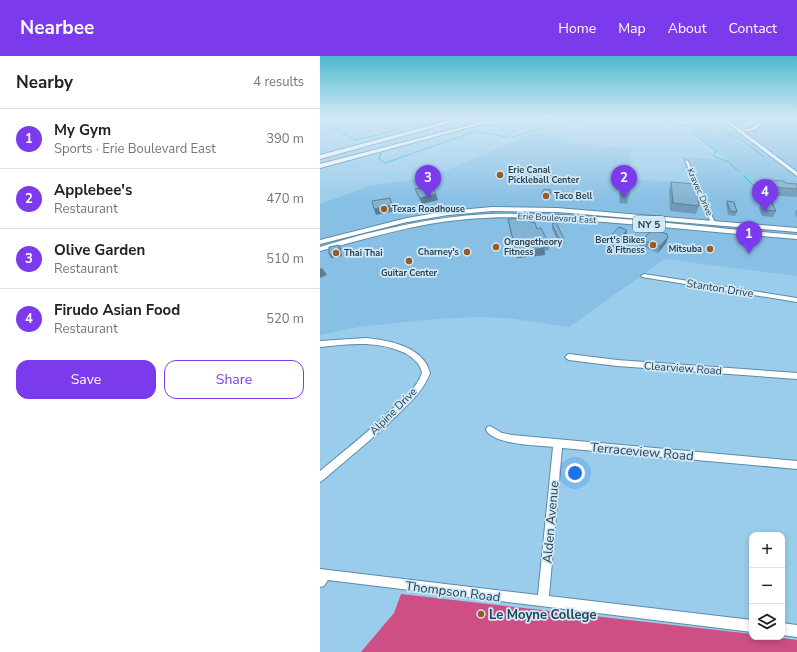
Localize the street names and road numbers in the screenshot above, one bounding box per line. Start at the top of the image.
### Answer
street label: Kravec Drive [684,166,716,218]
street label: Erie Boulevard East [517,210,597,226]
road number: NY 5 [633,216,665,232]
street label: Stanton Drive [685,276,755,301]
street label: Clearview Road [643,358,723,379]
street label: Alpine Drive [366,384,420,438]
street label: Terraceview Road [589,439,694,465]
street label: Alden Avenue [538,480,564,564]
street label: Thompson Road [404,577,501,607]

